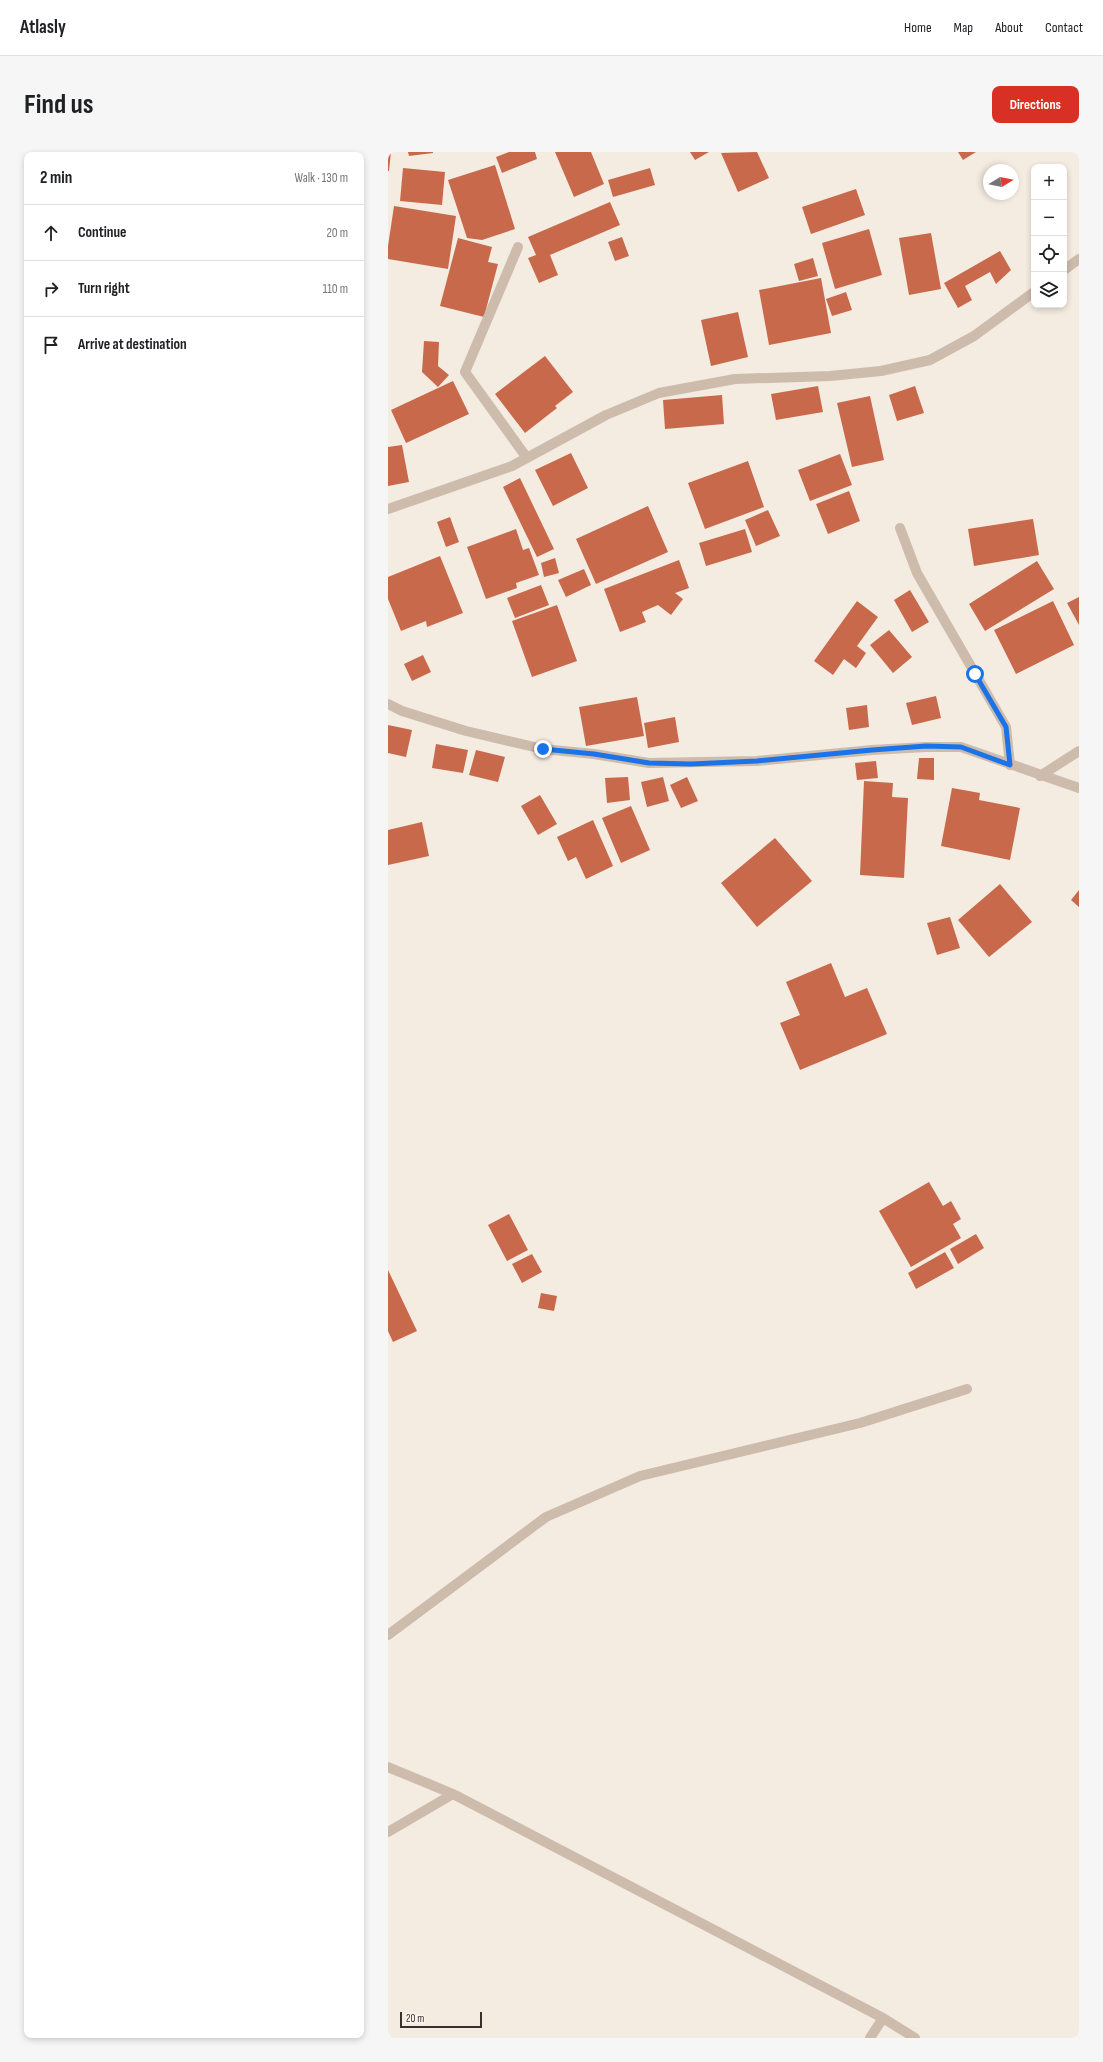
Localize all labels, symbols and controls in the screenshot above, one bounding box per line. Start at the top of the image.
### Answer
text: Atlasly [20,16,66,39]
text: Home [904,19,932,36]
text: Map [954,19,973,36]
text: About [995,19,1023,36]
text: Contact [1045,19,1083,36]
button: Directions [992,86,1079,123]
text: Find us [24,88,93,121]
north arrow [983,164,1019,200]
map controls [1031,164,1067,308]
button: + [1031,164,1067,200]
text: 2 min [40,168,72,188]
text: Walk · 130 m [295,170,348,186]
button: − [1031,200,1067,236]
icon: ahead [40,222,62,244]
text: Continue [78,223,127,242]
text: 20 m [326,225,348,241]
button: locate [1031,236,1067,272]
button: layers [1031,272,1067,308]
icon: right [40,278,62,300]
text: Turn right [78,279,130,298]
text: 110 m [323,281,348,297]
icon: arrive [40,334,62,356]
text: Arrive at destination [78,335,187,354]
route start [966,665,984,683]
route end [534,740,552,758]
scale bar [400,2010,482,2029]
text: 20 m [406,2012,424,2025]

